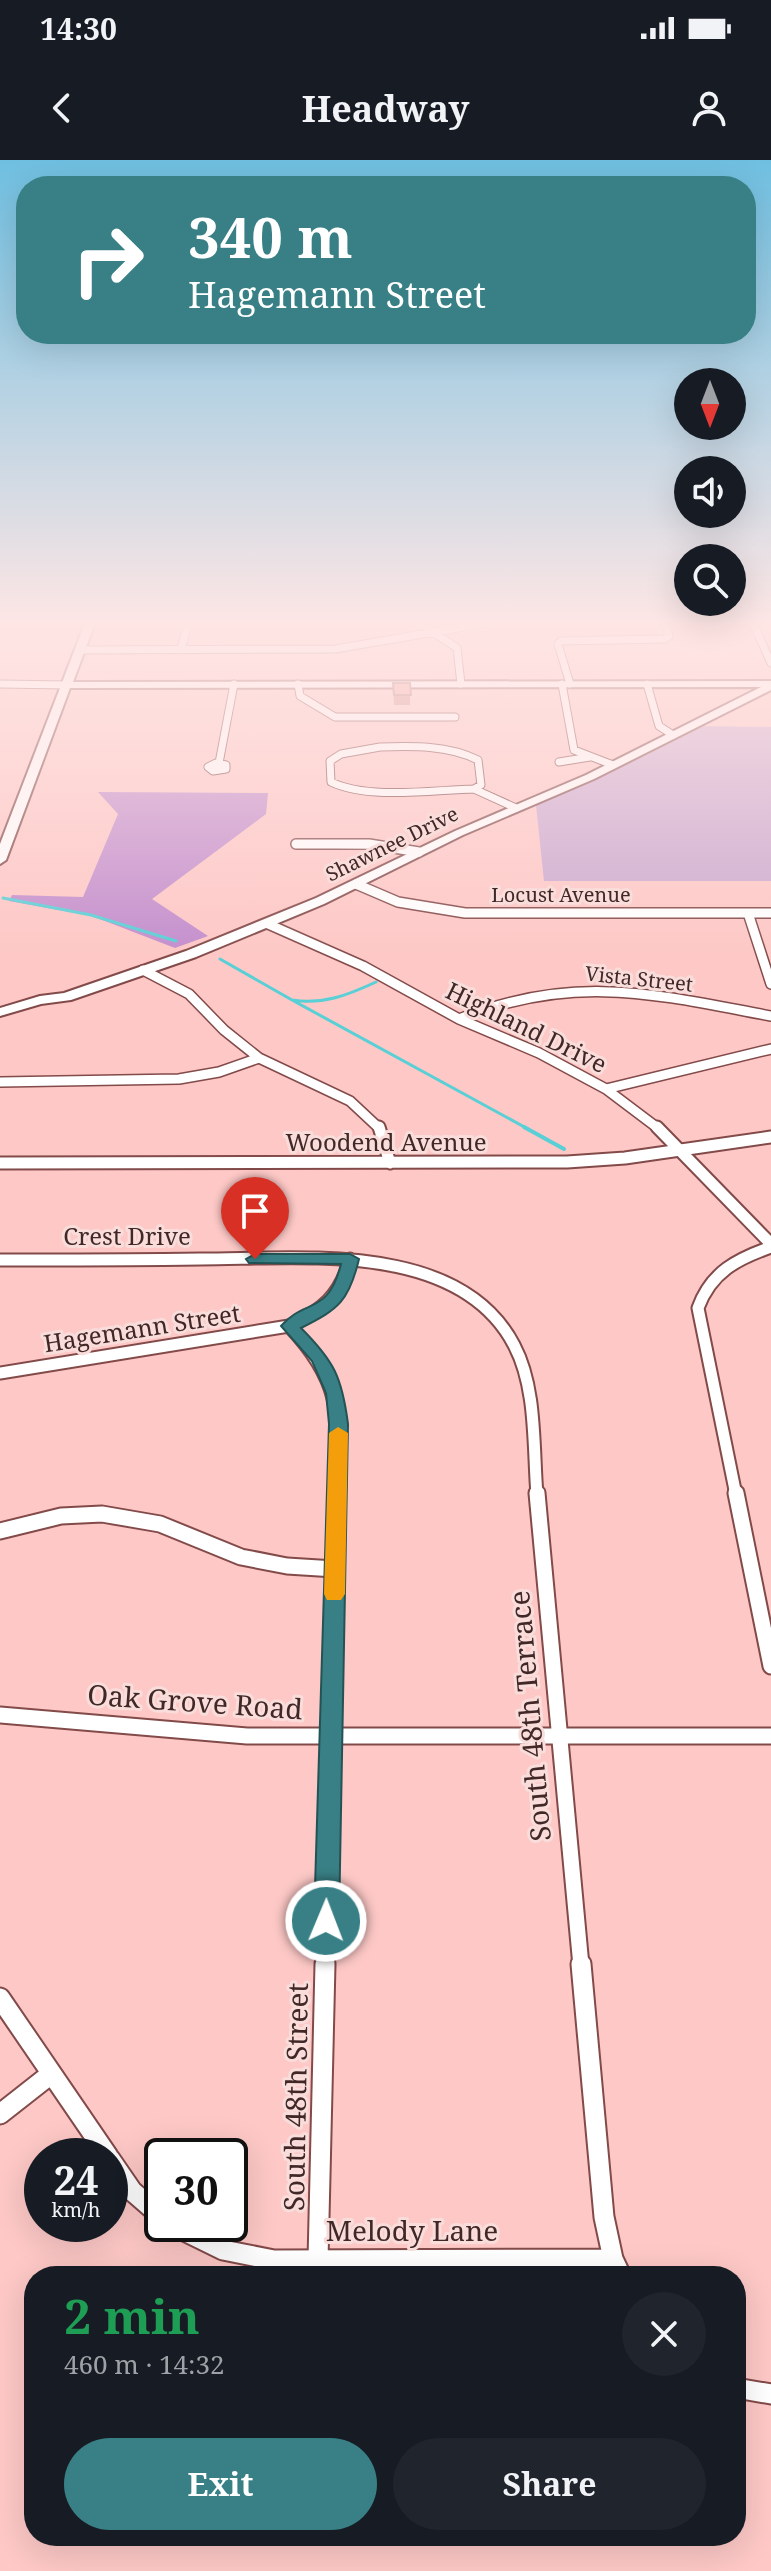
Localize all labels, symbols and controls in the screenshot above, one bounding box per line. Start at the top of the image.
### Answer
text: 14:30 [40,8,117,49]
text: Headway [302,84,469,133]
icon: back [40,86,84,130]
icon: person [687,86,731,130]
text: 340 m [188,198,353,274]
icon: right [56,208,160,312]
text: Hagemann Street [188,270,486,319]
north arrow [674,368,746,440]
map controls [674,368,746,616]
button: sound [674,456,746,528]
button: search [674,544,746,616]
street label: Shawnee Drive [321,800,463,887]
street label: Locust Avenue [491,881,631,908]
street label: Vista Street [584,959,694,998]
street label: Highland Drive [441,973,613,1080]
street label: Woodend Avenue [285,1125,487,1158]
pin [221,1177,289,1259]
icon: arrive [233,1189,277,1233]
street label: Crest Drive [63,1219,191,1252]
street label: Hagemann Street [41,1296,242,1359]
street label: South 48th Terrace [499,1589,559,1843]
street label: Oak Grove Road [86,1675,304,1727]
position arrow [284,1879,368,1963]
street label: South 48th Street [274,1982,316,2211]
speed limit sign: 30 [144,2138,248,2242]
text: 24 [53,2152,99,2207]
text: km/h [51,2196,101,2223]
street label: Melody Lane [326,2211,498,2249]
text: 2 min [64,2283,200,2348]
button: close [622,2292,706,2376]
text: 460 m · 14:32 [64,2346,225,2382]
button: Exit [64,2438,377,2530]
button: Share [393,2438,706,2530]

